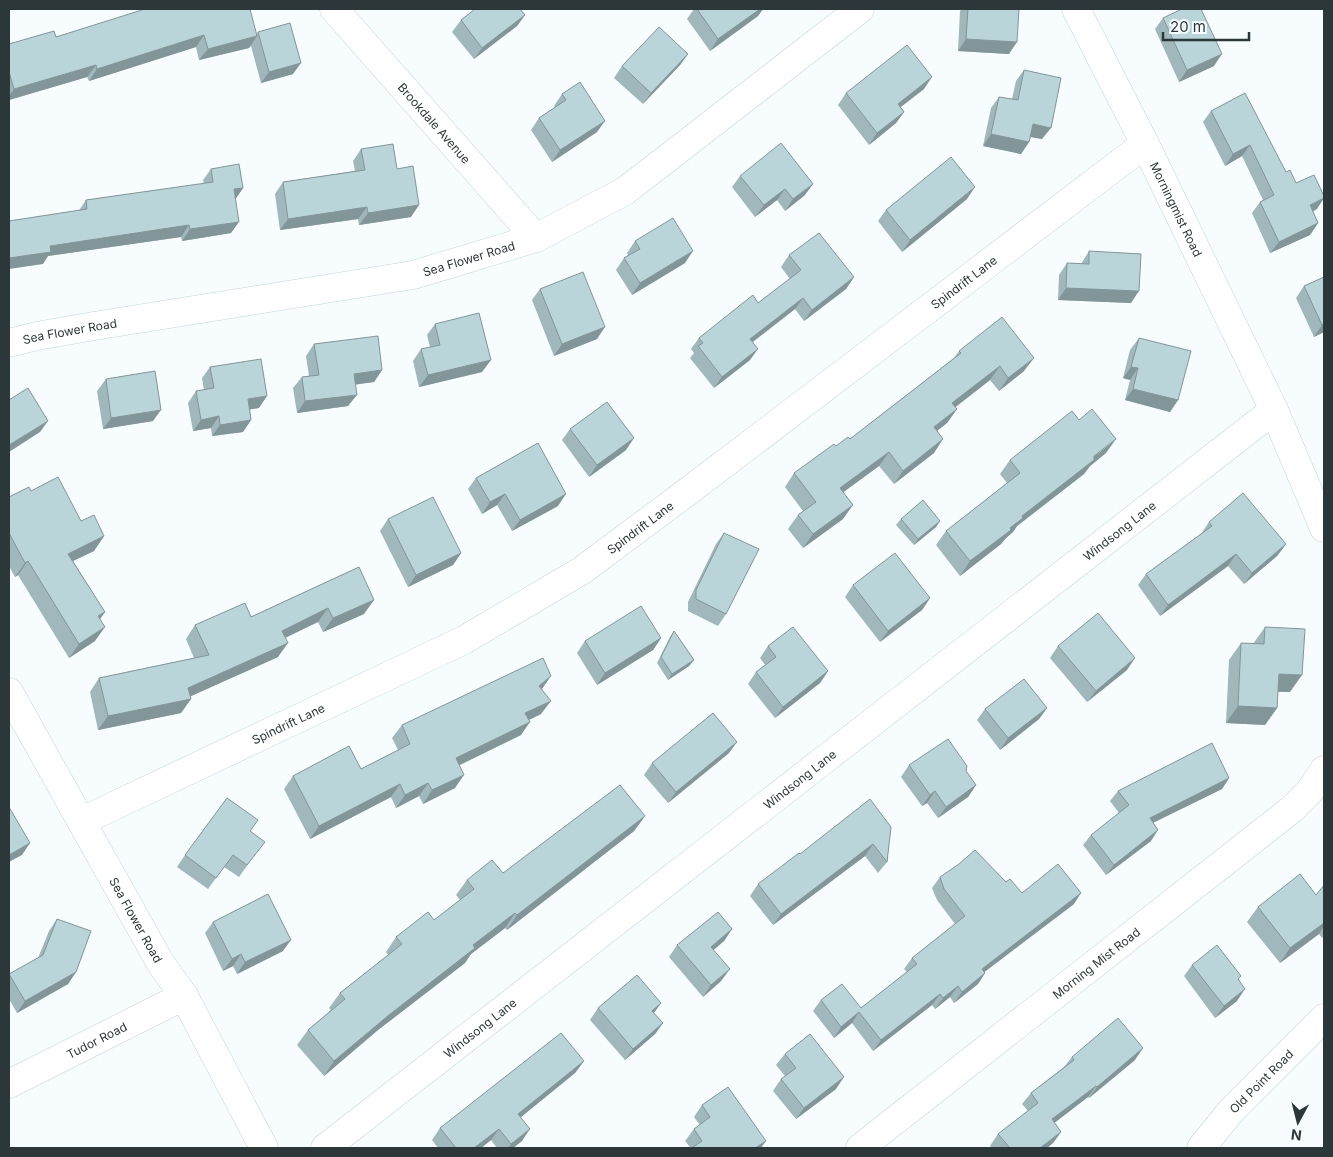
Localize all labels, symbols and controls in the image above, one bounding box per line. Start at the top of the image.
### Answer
scale bar [1163,10,1249,42]
text: 20 m [1170,17,1206,36]
street label: Brookdale Avenue [395,80,474,166]
street label: Morningmist Road [1147,159,1206,259]
street label: Sea Flower Road [421,237,517,279]
street label: Spindrift Lane [928,252,1000,312]
street label: Sea Flower Road [21,315,118,347]
street label: Windsong Lane [1080,497,1159,563]
street label: Spindrift Lane [604,498,676,557]
street label: Spindrift Lane [249,700,327,747]
street label: Windsong Lane [760,746,839,812]
street label: Sea Flower Road [106,875,166,965]
street label: Morning Mist Road [1049,924,1143,1002]
street label: Windsong Lane [440,995,519,1061]
street label: Tudor Road [64,1019,129,1061]
street label: Old Point Road [1226,1046,1296,1116]
north arrow [1273,1097,1323,1147]
text: N [1290,1126,1303,1144]

